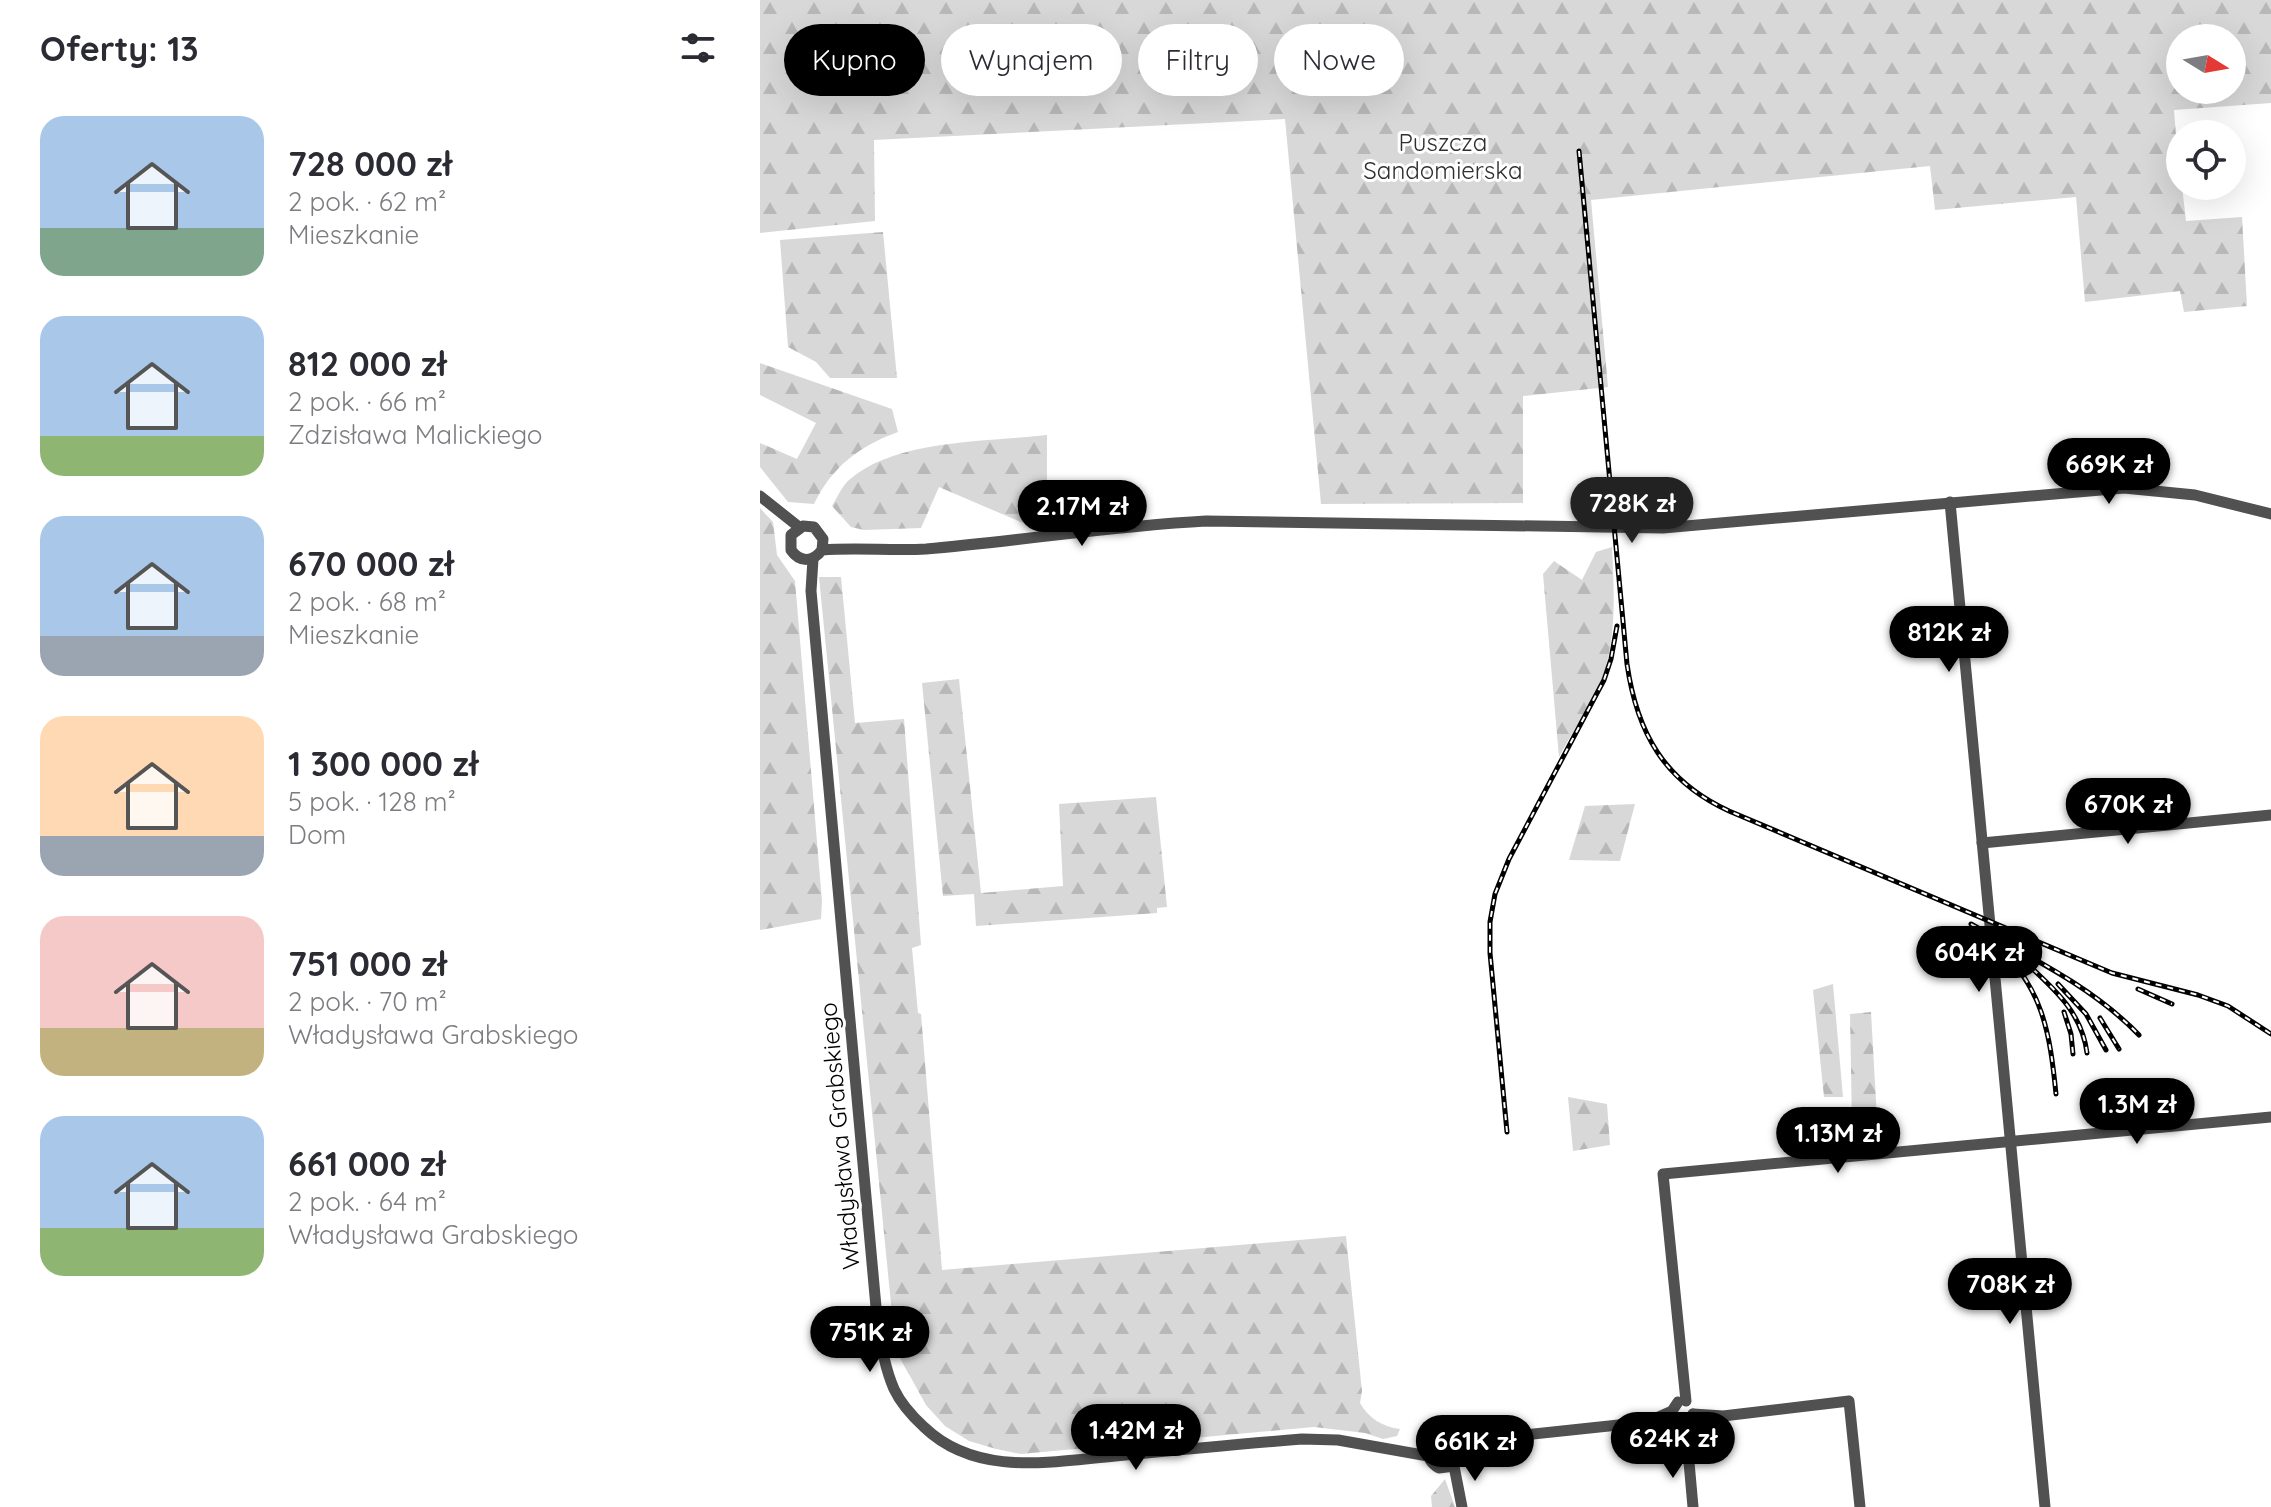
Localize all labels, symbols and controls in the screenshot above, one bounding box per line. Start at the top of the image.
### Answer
chip: Kupno [784,24,925,96]
chip: Wynajem [941,24,1122,96]
chip: Filtry [1138,24,1258,96]
chip: Nowe [1274,24,1404,96]
north arrow [2166,24,2246,104]
map controls [2166,24,2246,200]
icon: filters [676,26,720,70]
text: Oferty: 13 [40,27,199,70]
button: locate [2166,120,2246,200]
park label: Puszcza Sandomierska [1363,127,1523,185]
text: 728 000 zł [288,142,452,185]
icon: home [104,148,200,244]
text: 2 pok. · 62 m² [288,185,446,218]
text: Mieszkanie [288,218,419,251]
text: 812 000 zł [288,342,447,385]
icon: home [104,348,200,444]
text: 2 pok. · 66 m² [288,385,446,418]
text: Zdzisława Malickiego [288,418,542,451]
pin: 669K zł [2035,438,2183,506]
text: 669K zł [2065,447,2153,480]
pin: 728K zł [1558,477,1706,545]
pin: 2.17M zł [999,480,1165,548]
text: 728K zł [1588,486,1676,519]
text: 2.17M zł [1036,489,1128,522]
text: 670 000 zł [288,542,454,585]
icon: home [104,548,200,644]
text: 2 pok. · 68 m² [288,585,446,618]
pin: 812K zł [1875,606,2023,674]
text: 812K zł [1907,615,1991,648]
text: Mieszkanie [288,618,419,651]
text: 1 300 000 zł [288,742,478,785]
icon: home [104,748,200,844]
pin: 670K zł [2054,778,2202,846]
text: 5 pok. · 128 m² [288,785,456,818]
text: 670K zł [2084,787,2172,820]
text: Dom [288,818,346,851]
pin: 604K zł [1905,926,2053,994]
text: 604K zł [1934,935,2024,968]
text: 751 000 zł [288,942,447,985]
icon: home [104,948,200,1044]
text: 2 pok. · 70 m² [288,985,447,1018]
street label: Władysława Grabskiego [812,1001,866,1271]
text: Władysława Grabskiego [288,1018,578,1051]
pin: 1.3M zł [2063,1078,2211,1146]
text: 1.3M zł [2098,1087,2176,1120]
pin: 1.13M zł [1755,1107,1921,1175]
text: 1.13M zł [1794,1116,1882,1149]
text: 661 000 zł [288,1142,445,1185]
icon: home [104,1148,200,1244]
text: 2 pok. · 64 m² [288,1185,446,1218]
text: Władysława Grabskiego [288,1218,578,1251]
pin: 708K zł [1936,1258,2084,1326]
text: 708K zł [1966,1267,2054,1300]
pin: 751K zł [796,1306,944,1374]
text: 751K zł [828,1315,912,1348]
pin: 1.42M zł [1053,1404,1219,1472]
pin: 624K zł [1599,1412,1747,1480]
text: 1.42M zł [1089,1413,1183,1446]
pin: 661K zł [1401,1415,1549,1483]
text: 624K zł [1629,1421,1717,1454]
text: 661K zł [1434,1424,1516,1457]

